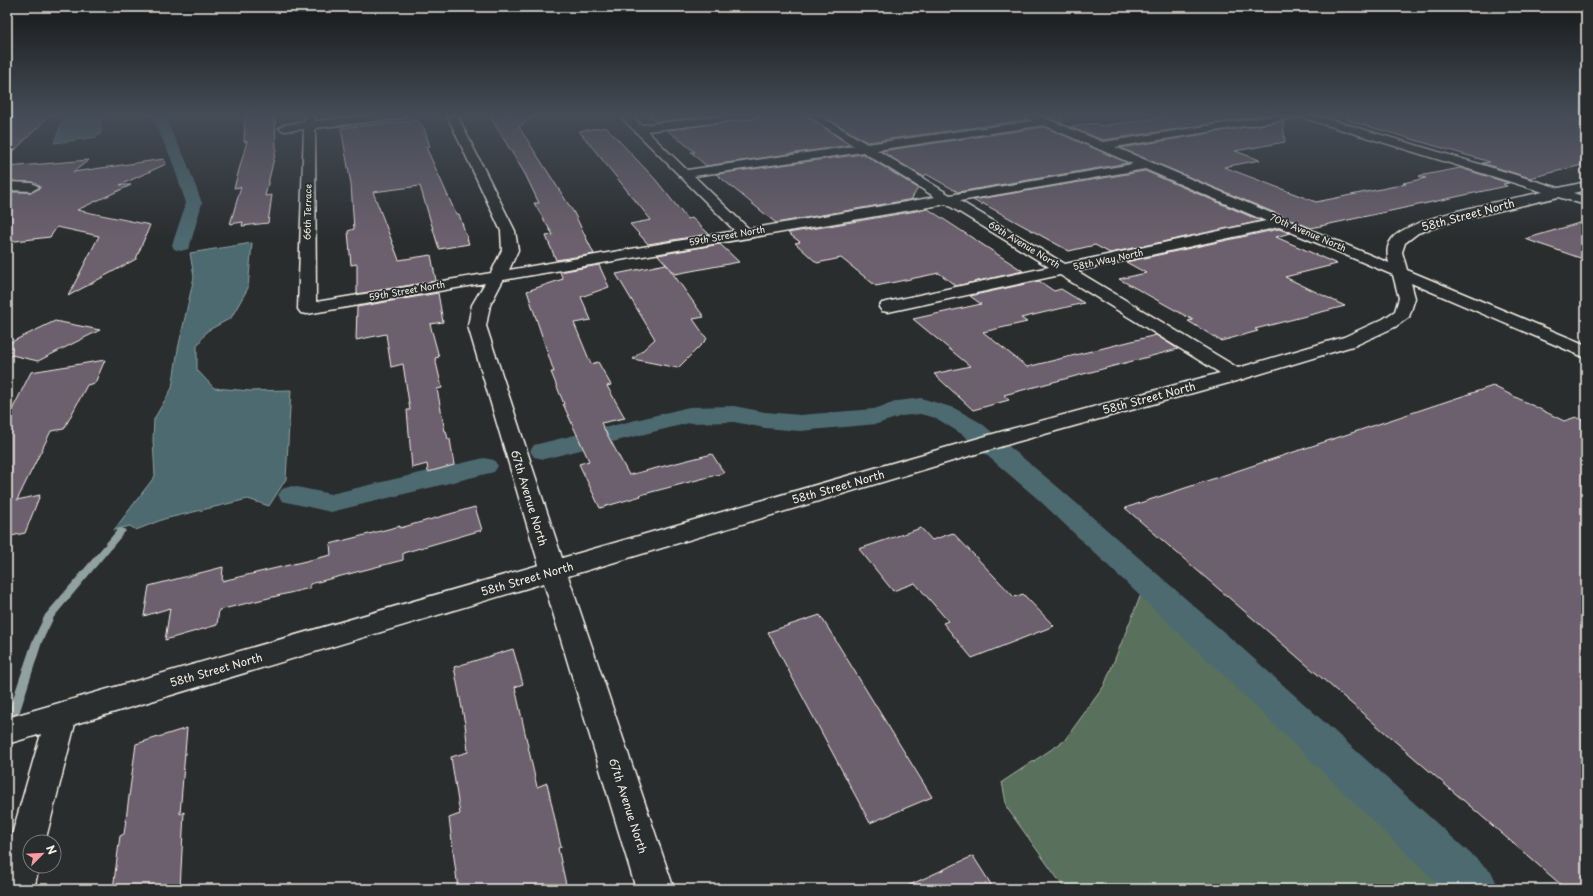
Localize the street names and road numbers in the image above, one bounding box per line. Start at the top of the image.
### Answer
street label: 66th Terrace [300,184,314,240]
street label: 58th Street North [1419,194,1516,235]
street label: 70th Avenue North [1268,210,1349,254]
street label: 69th Avenue North [986,217,1063,271]
street label: 59th Street North [688,221,766,249]
street label: 58th Way North [1071,245,1144,273]
street label: 59th Street North [368,276,446,304]
street label: 58th Street North [1100,377,1197,418]
street label: 67th Avenue North [507,448,552,548]
street label: 58th Street North [790,465,886,508]
street label: 58th Street North [479,557,575,600]
street label: 58th Street North [168,648,264,691]
street label: 67th Avenue North [605,756,652,856]

